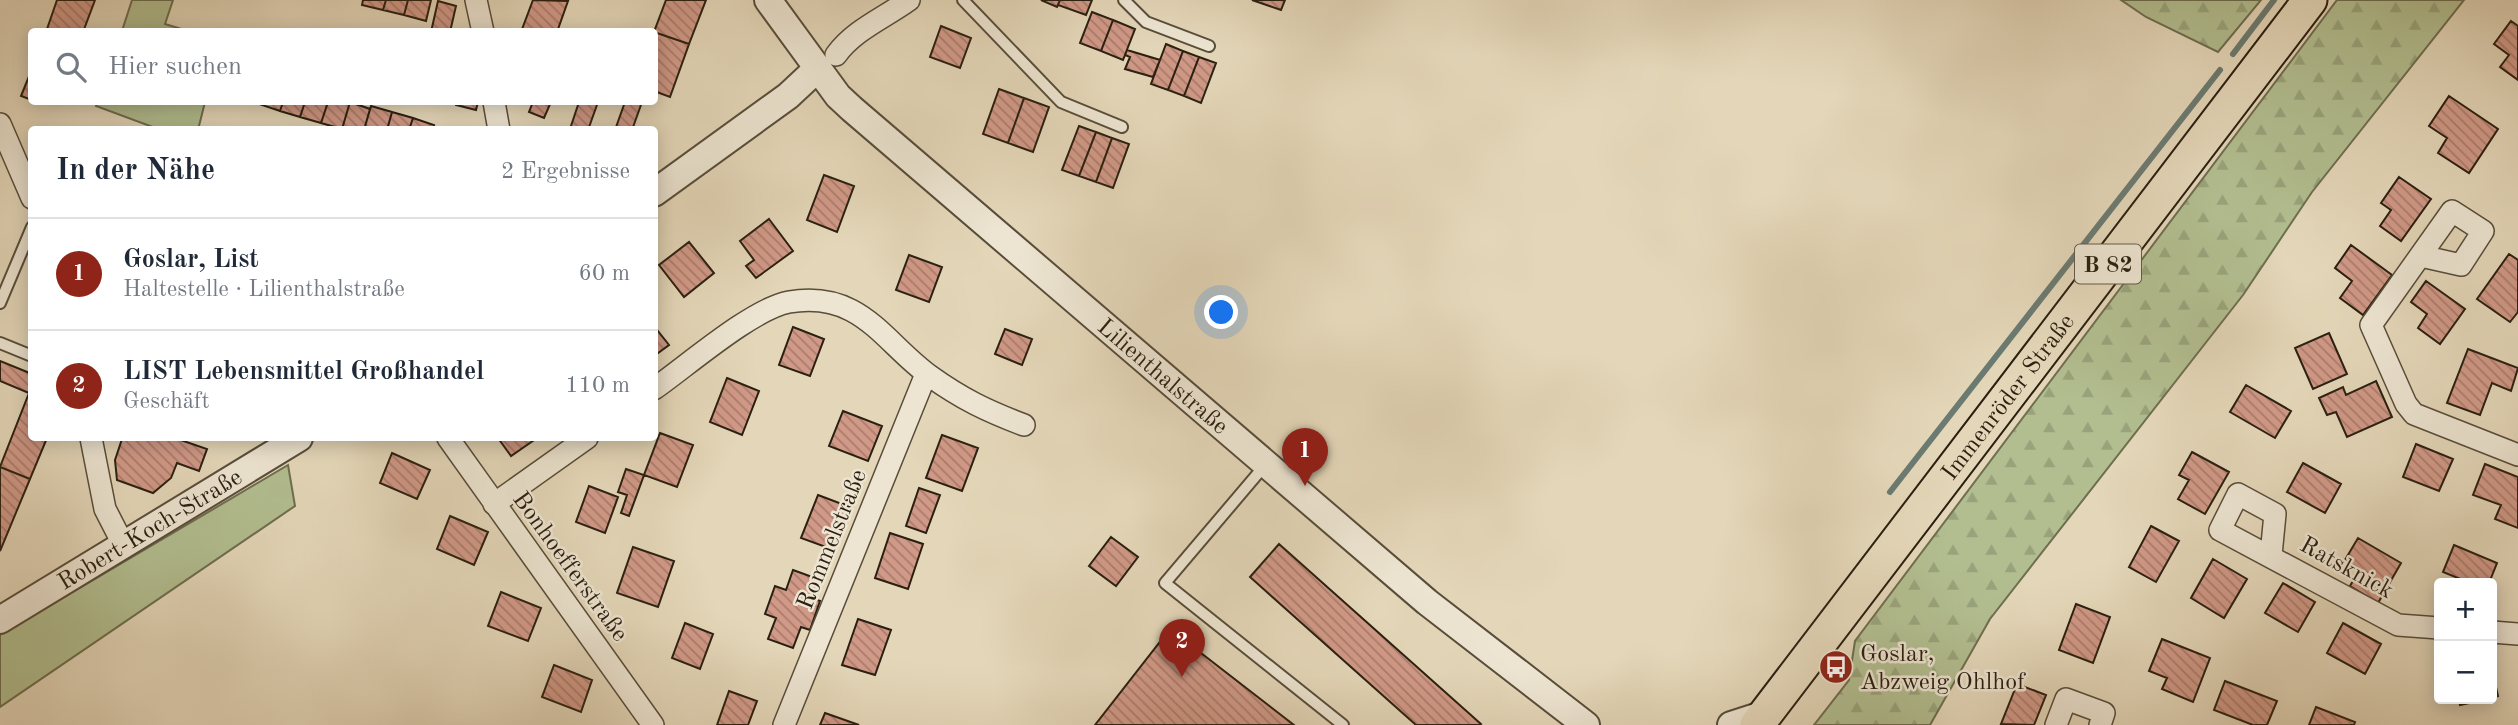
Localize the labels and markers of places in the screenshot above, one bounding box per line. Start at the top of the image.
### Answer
pin: 1 [1282,428,1328,486]
pin: 2 [1159,619,1205,677]
place label: Goslar, Abzweig Ohlhof [1860,643,2026,695]
bus stop icon: Goslar, Abzweig Ohlhof [1817,648,1855,686]

